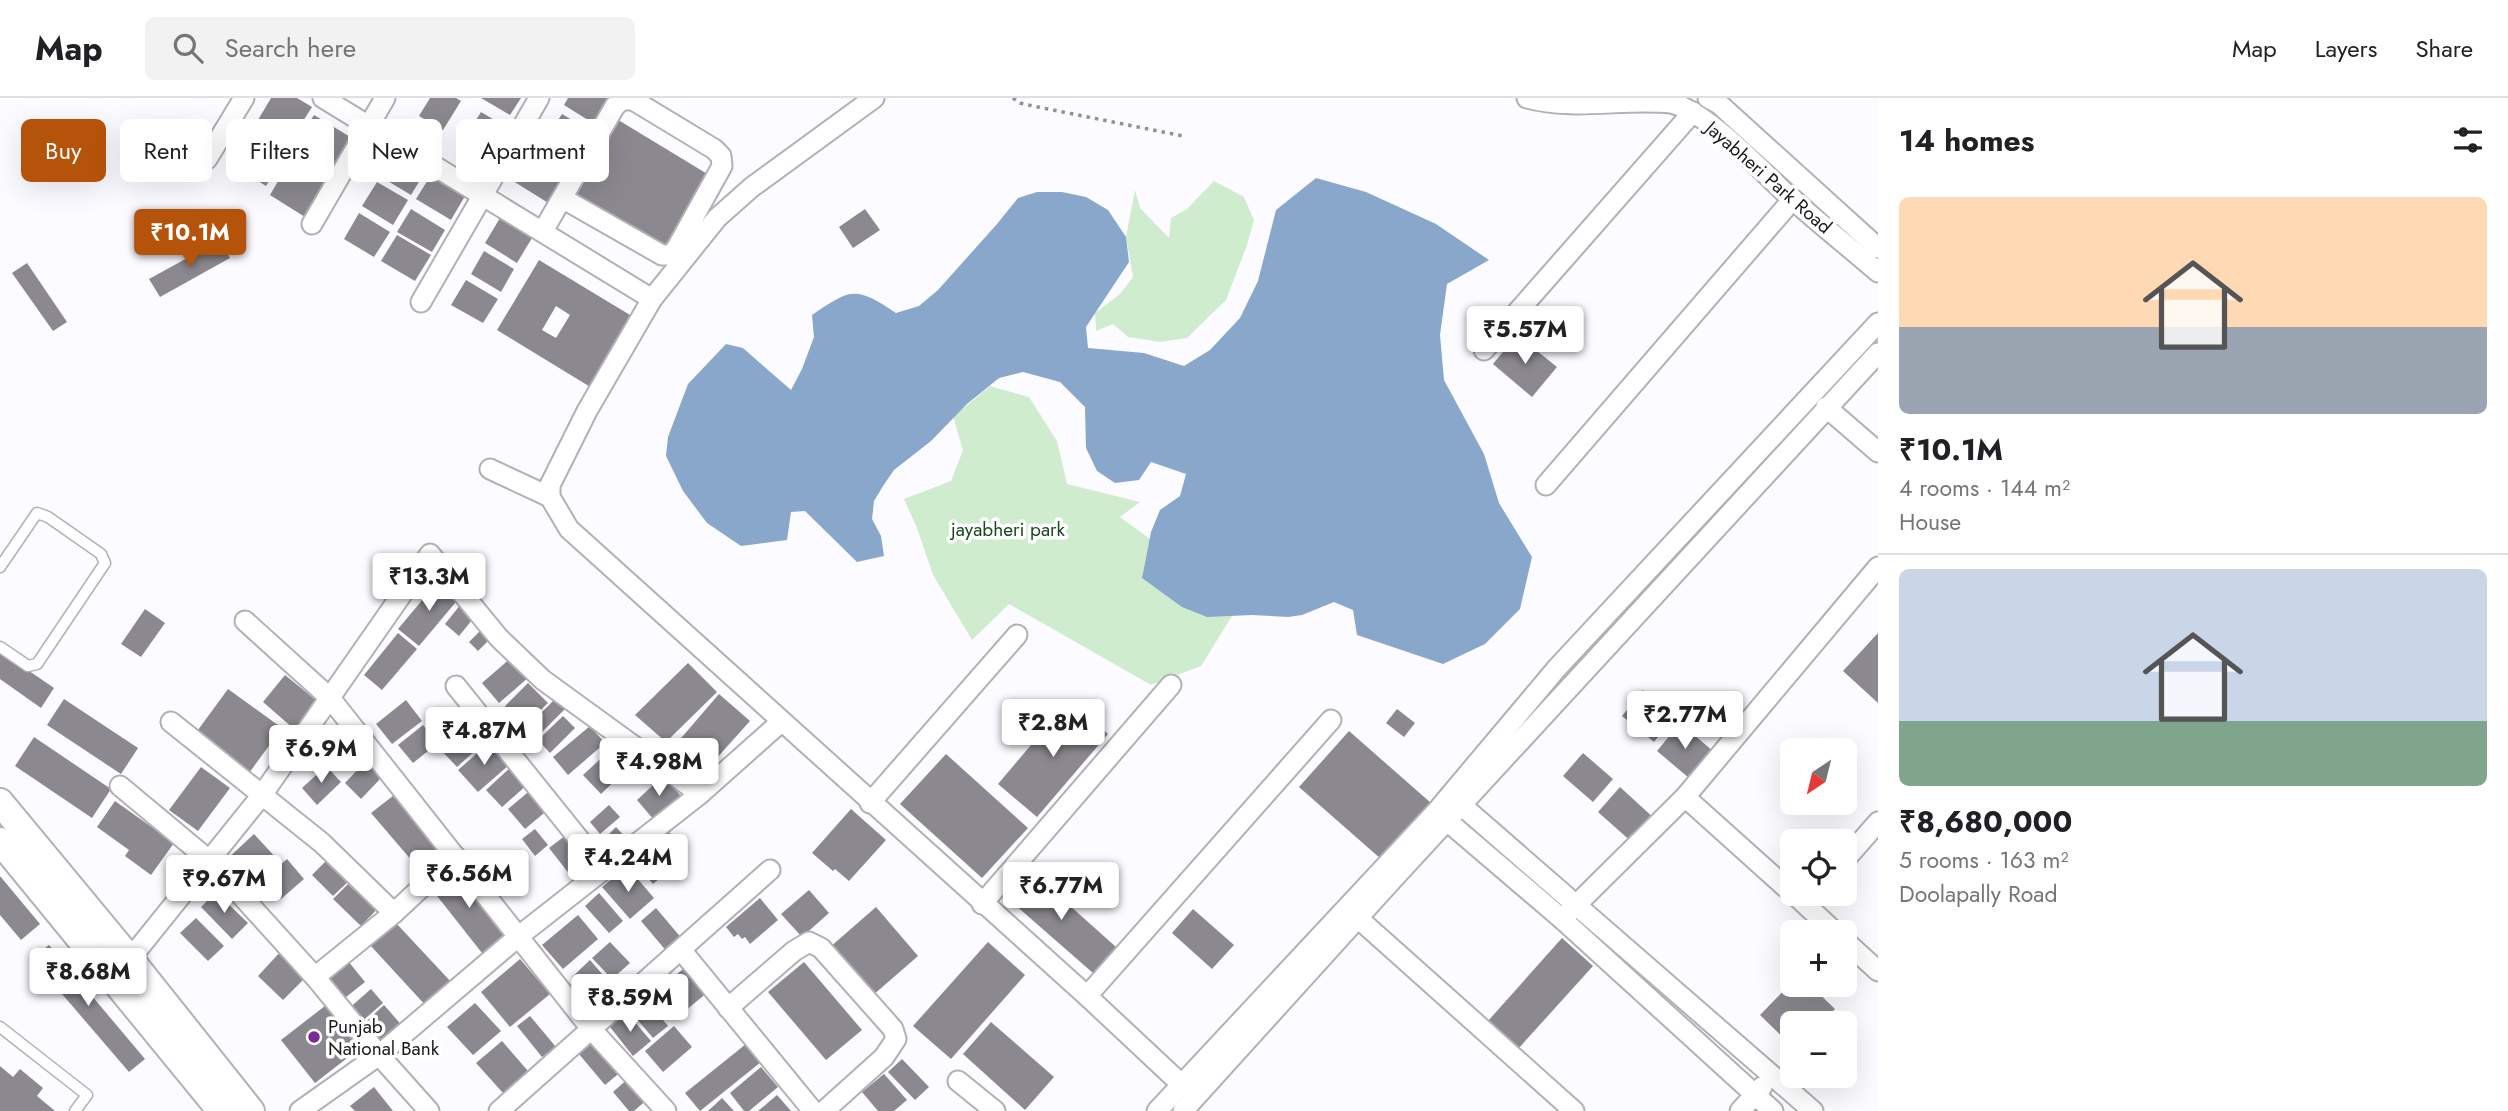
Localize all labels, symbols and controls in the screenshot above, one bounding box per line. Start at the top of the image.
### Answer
search box [145,17,635,80]
text: Map [35,25,103,72]
icon: search [169,29,207,67]
text: Search here [225,29,356,67]
text: Map [2232,31,2277,66]
text: Layers [2315,31,2377,66]
text: Share [2415,31,2473,66]
street label: Jayabheri Park Road [1697,113,1838,240]
chip: Buy [21,119,106,182]
chip: Rent [120,119,212,182]
chip: Filters [226,119,334,182]
chip: New [348,119,442,182]
chip: Apartment [456,119,609,182]
text: 14 homes [1899,119,2034,162]
icon: filters [2449,121,2487,159]
pin: ₹10.1M [133,209,247,269]
text: ₹10.1M [150,215,230,249]
icon: home [2130,242,2256,368]
pin: ₹5.57M [1468,306,1582,366]
text: ₹5.57M [1483,312,1567,346]
text: ₹10.1M [1899,428,2003,471]
text: 4 rooms · 144 m² [1899,471,2070,505]
text: House [1899,505,1961,539]
park label: jayabheri park [949,516,1066,543]
pin: ₹13.3M [372,554,486,613]
text: ₹13.3M [389,559,469,593]
icon: home [2130,614,2256,740]
pin: ₹2.77M [1628,692,1742,751]
text: ₹2.77M [1643,697,1727,731]
pin: ₹2.8M [1004,700,1102,759]
text: ₹2.8M [1018,705,1088,739]
pin: ₹4.87M [427,708,541,767]
text: ₹4.87M [441,713,527,747]
pin: ₹6.9M [272,726,370,785]
text: ₹6.9M [285,731,357,765]
pin: ₹4.98M [602,738,716,798]
north arrow [1780,738,1857,816]
map controls [1780,738,1857,1088]
text: ₹4.98M [616,744,702,778]
text: ₹8,680,000 [1899,800,2072,843]
button: locate [1780,829,1857,906]
pin: ₹4.24M [571,834,685,894]
text: ₹4.24M [584,840,672,874]
text: 5 rooms · 163 m² [1899,843,2068,877]
pin: ₹6.56M [412,850,526,910]
pin: ₹9.67M [167,856,281,915]
text: ₹6.56M [426,856,512,890]
text: ₹9.67M [182,861,266,895]
pin: ₹6.77M [1004,862,1118,922]
text: ₹6.77M [1019,868,1103,902]
text: Doolapally Road [1899,877,2058,911]
button: + [1780,920,1857,997]
pin: ₹8.68M [31,948,145,1008]
text: ₹8.68M [46,954,130,988]
pin: ₹8.59M [573,974,687,1034]
text: ₹8.59M [587,980,673,1014]
button: − [1780,1011,1857,1088]
place label: Punjab National Bank [328,1013,440,1062]
marker: Punjab National Bank [306,1029,322,1045]

